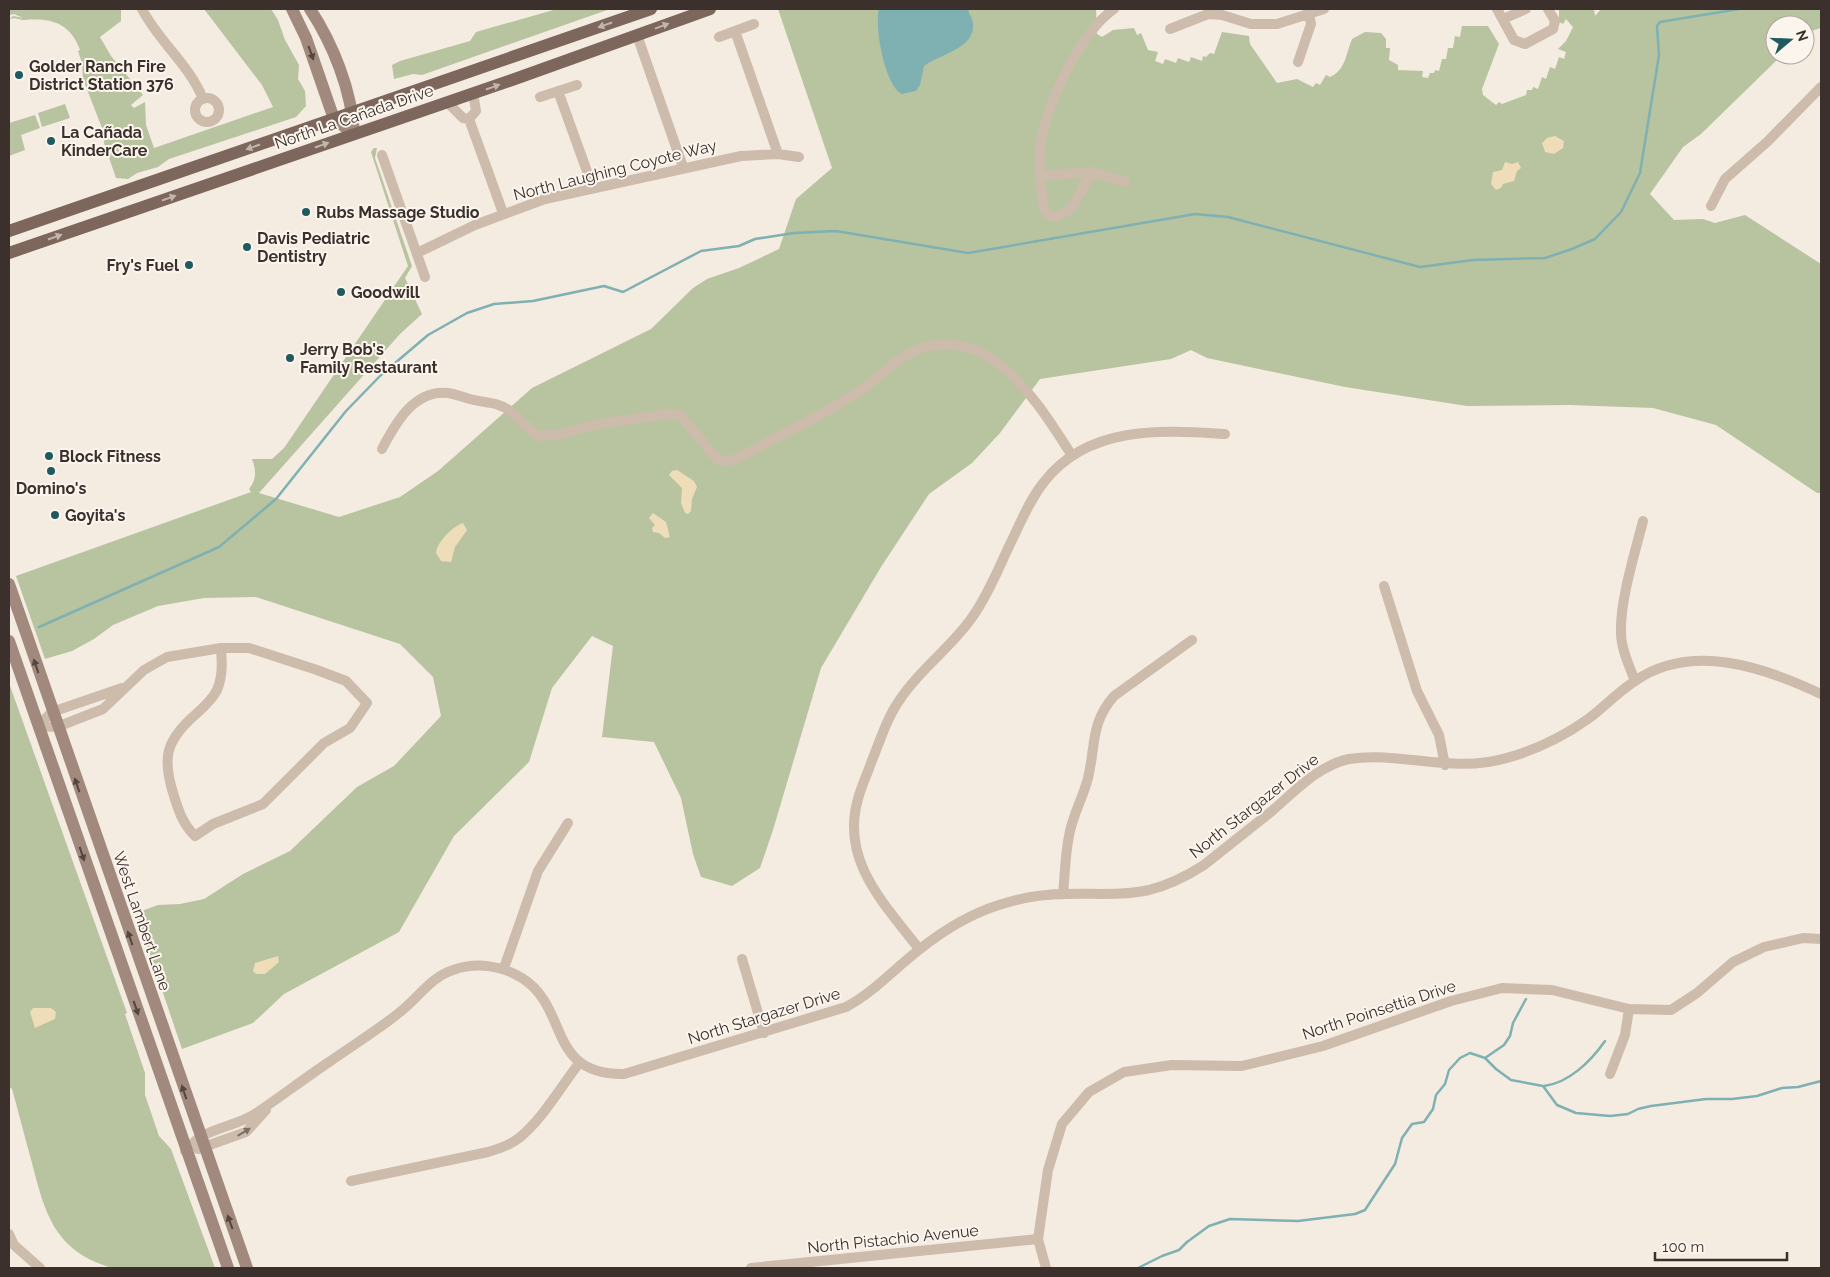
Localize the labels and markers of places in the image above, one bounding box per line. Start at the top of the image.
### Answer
place label: Golder Ranch Fire District Station 376 [29,57,174,94]
marker: Golder Ranch Fire District Station 376 [13,69,25,81]
place label: La Cañada KinderCare [61,123,148,160]
marker: La Cañada KinderCare [45,135,57,147]
place label: Rubs Massage Studio [316,203,480,222]
marker: Rubs Massage Studio [300,206,312,218]
place label: Davis Pediatric Dentistry [257,229,370,266]
marker: Davis Pediatric Dentistry [241,241,253,253]
place label: Fry's Fuel [106,256,180,275]
marker: Fry's Fuel [183,259,195,271]
place label: Goodwill [351,283,421,302]
marker: Goodwill [335,286,347,298]
place label: Jerry Bob's Family Restaurant [300,340,438,377]
marker: Jerry Bob's Family Restaurant [284,352,296,364]
place label: Block Fitness [59,447,161,466]
marker: Block Fitness [43,450,55,462]
marker: Domino's [45,465,57,477]
place label: Domino's [16,479,86,498]
place label: Goyita's [65,506,125,525]
marker: Goyita's [49,509,61,521]

